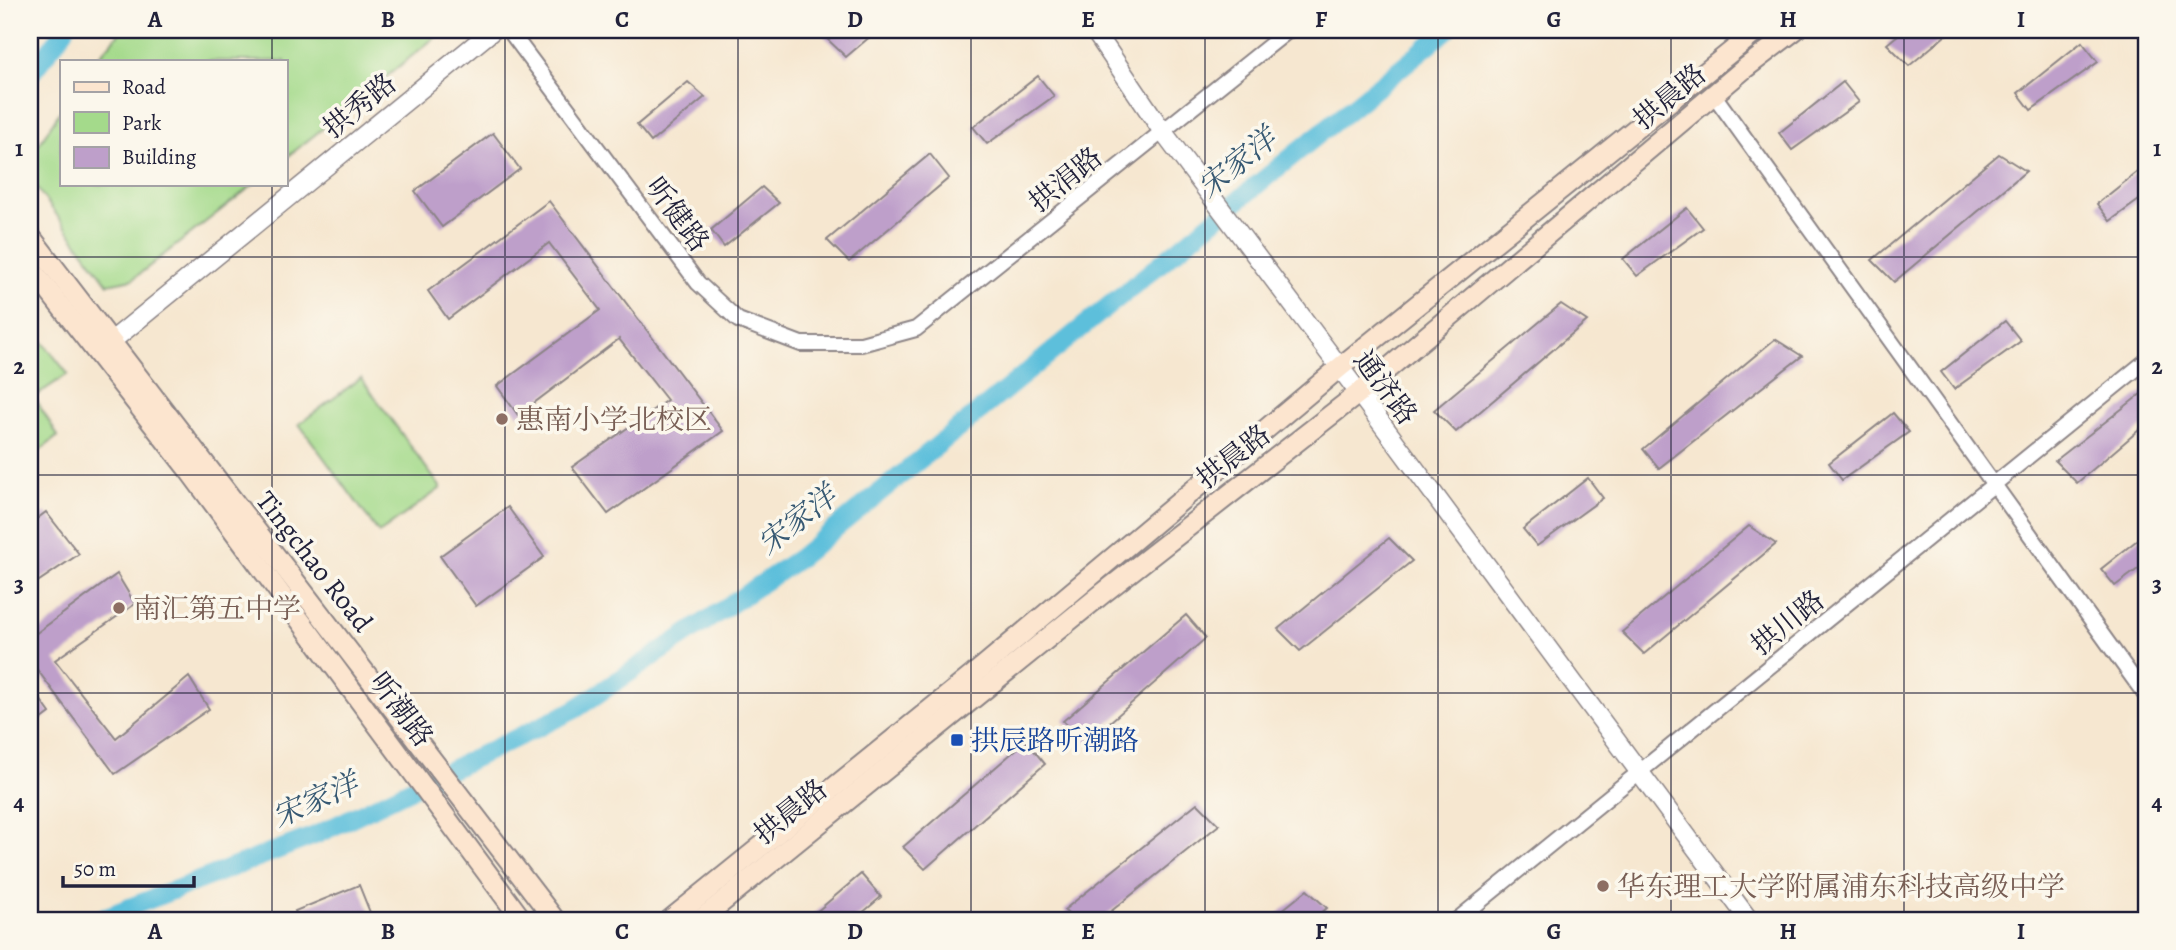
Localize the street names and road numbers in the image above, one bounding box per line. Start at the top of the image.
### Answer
street label: 拱晨路 [1625,55,1714,138]
street label: 拱秀路 [315,65,404,147]
street label: 拱涓路 [1021,139,1110,221]
street label: 听健路 [637,170,718,260]
street label: 通济路 [1345,343,1426,433]
street label: 拱晨路 [1189,416,1278,498]
street label: Tingchao Road [247,483,382,641]
street label: 拱川路 [1743,582,1832,664]
street label: 听潮路 [361,665,442,755]
street label: 拱晨路 [746,771,835,853]

